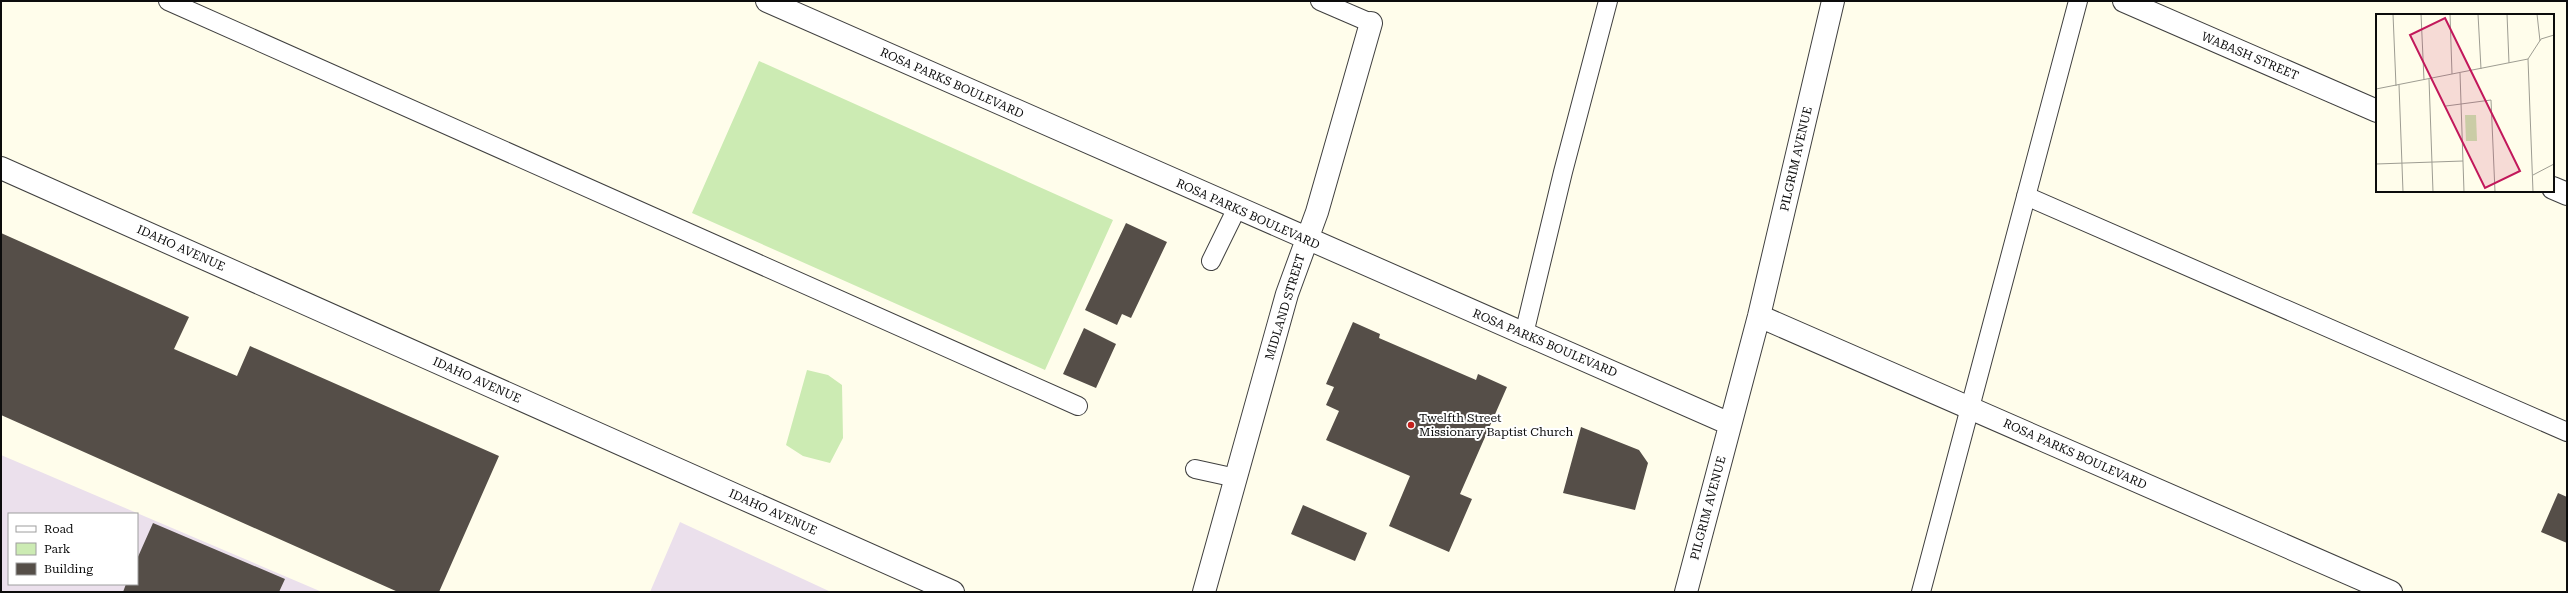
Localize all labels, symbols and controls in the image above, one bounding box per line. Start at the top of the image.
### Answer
inset map [2376,14,2554,192]
street label: WABASH STREET [2199,29,2301,83]
street label: ROSA PARKS BOULEVARD [878,45,1026,121]
street label: PILGRIM AVENUE [1777,105,1815,213]
street label: ROSA PARKS BOULEVARD [1174,176,1322,252]
street label: IDAHO AVENUE [135,222,227,274]
street label: MIDLAND STREET [1262,252,1308,362]
street label: ROSA PARKS BOULEVARD [1471,306,1619,380]
street label: IDAHO AVENUE [431,354,523,406]
place label: Twelfth Street Missionary Baptist Church [1419,411,1574,439]
street label: ROSA PARKS BOULEVARD [2001,416,2149,492]
marker: Twelfth Street Missionary Baptist Church [1406,420,1416,430]
street label: PILGRIM AVENUE [1687,455,1729,561]
street label: IDAHO AVENUE [727,486,819,538]
legend [8,513,138,585]
text: Road [44,522,74,536]
text: Park [44,542,71,556]
text: Building [44,562,93,576]

